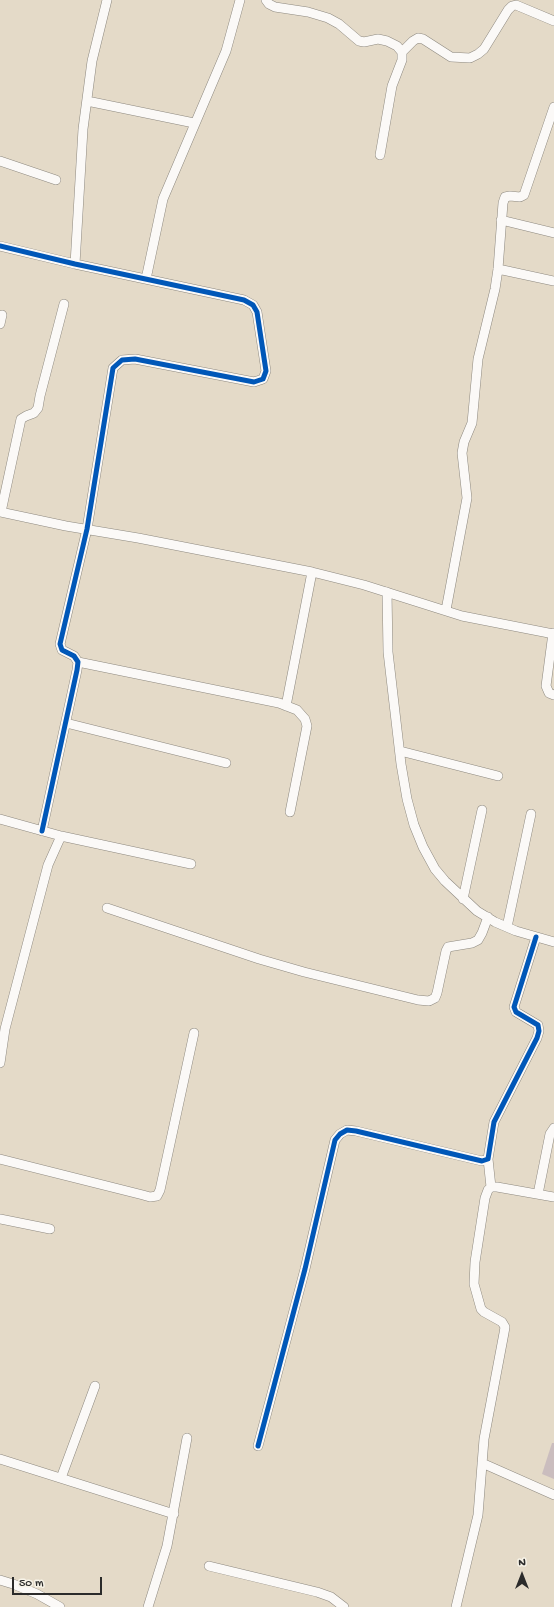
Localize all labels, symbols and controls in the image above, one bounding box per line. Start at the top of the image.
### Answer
north arrow [502,1555,542,1595]
text: N [518,1557,526,1569]
scale bar [14,1569,104,1595]
text: 50 m [19,1577,44,1591]

